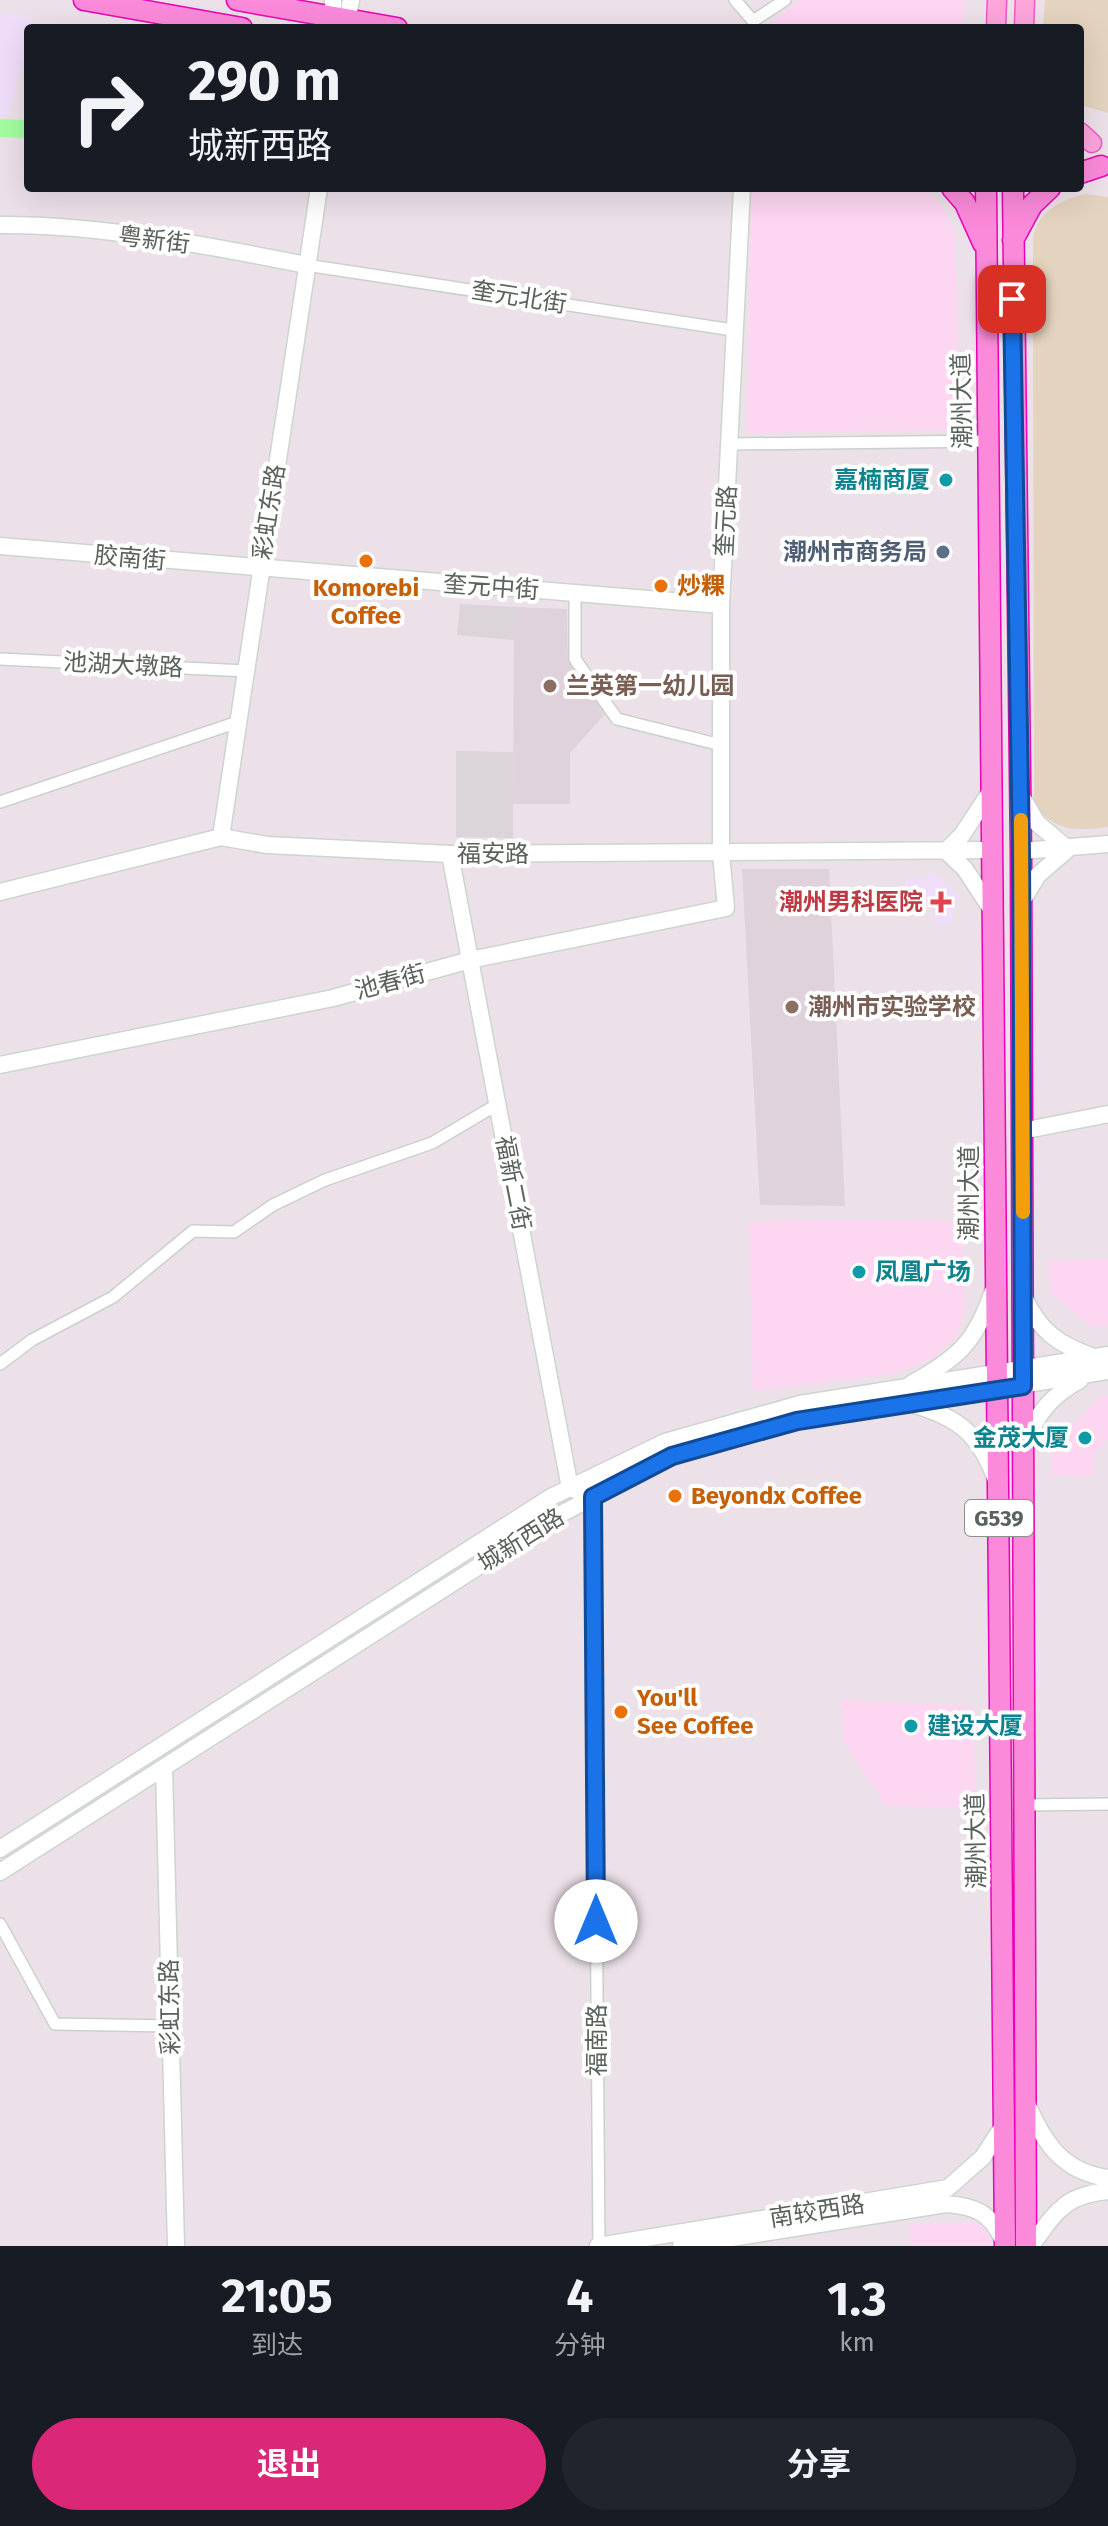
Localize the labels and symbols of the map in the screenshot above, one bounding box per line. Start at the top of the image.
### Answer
street label: 粤新街 [117,222,191,258]
pin [978,265,1046,333]
street label: 奎元北街 [469,276,569,318]
street label: 潮州大道 [947,353,977,449]
street label: 彩虹东路 [248,462,290,562]
place label: 嘉楠商厦 [834,466,930,494]
marker: 嘉楠商厦 [937,471,955,489]
street label: 奎元路 [710,484,742,558]
place label: 潮州市商务局 [783,538,927,566]
street label: 胶南街 [93,541,167,575]
marker: 潮州市商务局 [934,543,952,561]
marker: Komorebi Coffee [357,552,375,570]
street label: 奎元中街 [442,570,540,604]
place label: 炒粿 [677,572,725,600]
place label: Komorebi Coffee [313,574,419,630]
marker: 炒粿 [652,577,670,595]
street label: 池湖大墩路 [62,648,184,682]
place label: 兰英第一幼儿园 [566,672,734,700]
marker: 兰英第一幼儿园 [541,677,559,695]
street label: 福安路 [457,840,529,868]
place label: 潮州男科医院 [779,888,923,916]
marker: 潮州男科医院 [930,891,952,913]
street label: 池春街 [352,959,428,1005]
place label: 潮州市实验学校 [808,993,976,1021]
marker: 潮州市实验学校 [783,998,801,1016]
street label: 福新二街 [490,1133,536,1233]
street label: 潮州大道 [955,1145,983,1241]
place label: 凤凰广场 [875,1258,971,1286]
marker: 凤凰广场 [850,1263,868,1281]
place label: 金茂大厦 [973,1424,1069,1452]
marker: 金茂大厦 [1076,1429,1094,1447]
place label: Beyondx Coffee [691,1482,862,1510]
marker: Beyondx Coffee [666,1487,684,1505]
road number: G539 [965,1500,1033,1536]
street label: 城新西路 [473,1503,569,1577]
place label: You'll See Coffee [636,1684,754,1740]
marker: You'll See Coffee [612,1703,630,1721]
place label: 建设大厦 [927,1712,1023,1740]
marker: 建设大厦 [902,1717,920,1735]
street label: 潮州大道 [961,1793,991,1889]
position arrow [554,1879,638,1963]
street label: 彩虹东路 [155,1959,185,2055]
street label: 福南路 [583,2004,611,2076]
street label: 南较西路 [767,2190,867,2232]

